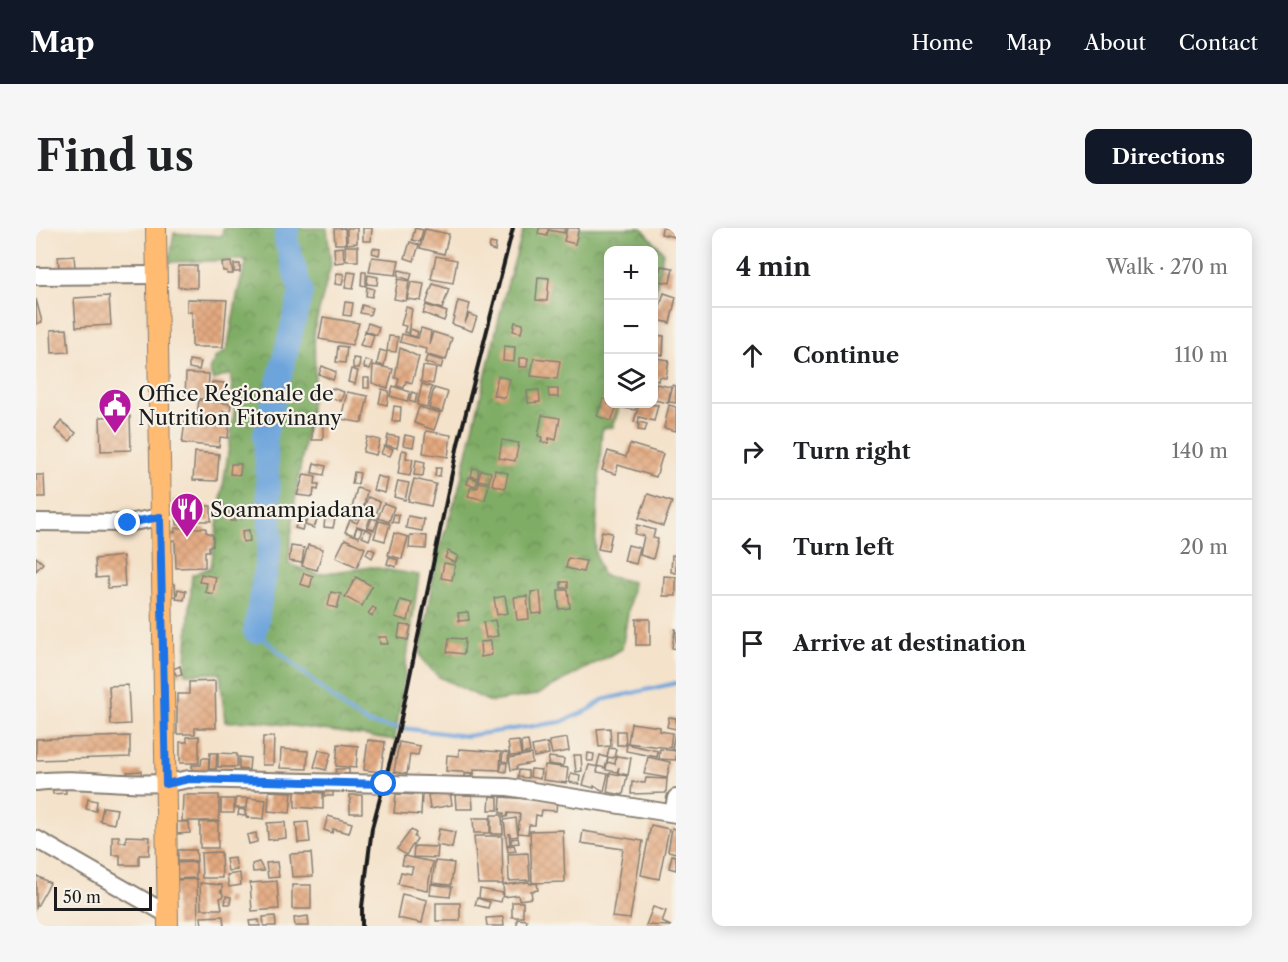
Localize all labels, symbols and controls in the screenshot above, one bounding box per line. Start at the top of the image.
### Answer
text: Map [30,25,94,59]
text: Home [912,30,973,55]
text: Map [1006,30,1051,55]
text: About [1084,30,1146,55]
text: Contact [1179,30,1258,55]
button: Directions [1085,129,1252,184]
text: Find us [36,130,194,182]
map controls [604,246,658,408]
button: + [604,246,658,300]
text: 4 min [736,251,811,283]
text: Walk · 270 m [1106,255,1228,279]
button: − [604,300,658,354]
icon: ahead [736,339,769,372]
text: Continue [793,342,899,369]
text: 110 m [1175,343,1228,367]
button: layers [604,354,658,408]
place label: Office Régionale de Nutrition Fitovinany [138,381,342,430]
public building icon: Office Régionale de Nutrition Fitovinany [97,387,133,434]
icon: right [736,435,769,468]
text: Turn right [793,438,911,465]
text: 140 m [1171,439,1228,463]
restaurant icon: Soamampiadana [169,491,205,538]
place label: Soamampiadana [210,497,376,522]
route end [114,509,140,535]
icon: left [736,531,769,564]
text: Turn left [793,534,894,561]
text: 20 m [1180,535,1228,559]
icon: arrive [736,627,769,660]
text: Arrive at destination [793,630,1026,657]
route start [370,770,396,796]
scale bar [54,884,152,912]
text: 50 m [63,887,101,907]

